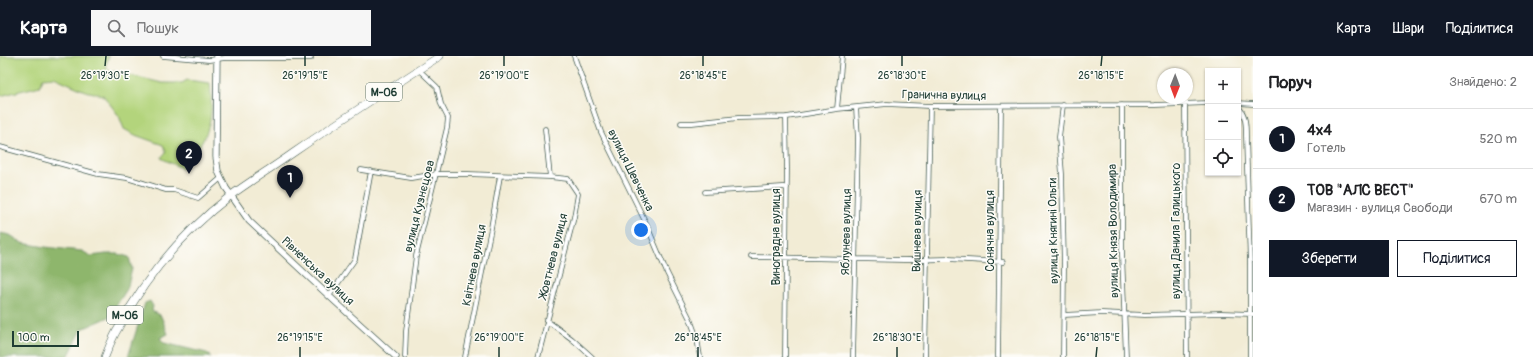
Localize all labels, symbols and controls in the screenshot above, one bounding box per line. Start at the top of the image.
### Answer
search box [91,10,371,46]
text: Карта [20,16,67,40]
icon: search [105,17,127,39]
text: Пошук [137,19,179,38]
text: Карта [1336,20,1371,37]
text: Шари [1393,20,1424,37]
text: Поділитися [1446,20,1513,37]
north arrow [1157,68,1193,104]
map controls [1205,68,1241,176]
button: + [1205,68,1241,104]
text: 26°19'30"E [81,70,129,82]
text: 26°19'15"E [282,70,328,82]
text: 26°19'00"E [479,70,529,82]
text: 26°18'45"E [679,70,727,82]
text: 26°18'30"E [878,70,926,82]
text: 26°18'15"E [1078,70,1124,82]
text: Поруч [1269,72,1312,93]
text: Знайдено: 2 [1449,74,1517,90]
road number: М-06 [366,83,402,101]
street label: Гранична вулиця [902,87,987,104]
button: − [1205,104,1241,140]
text: 4x4 [1307,121,1332,140]
street label: вулиця Шевченка [604,127,657,214]
text: 1 [1279,131,1285,147]
text: 520 m [1479,131,1517,147]
button: locate [1205,140,1241,176]
text: Готель [1307,140,1346,156]
pin: 2 [176,141,202,174]
street label: вулиця Кузнєцова [401,158,438,254]
street label: вулиця Данила Галицького [1169,162,1184,299]
street label: вулиця Князя Володимира [1105,163,1122,298]
pin: 1 [277,165,303,198]
street label: вулиця Княгині Ольги [1045,177,1062,284]
text: ТОВ "АЛС ВЕСТ" [1307,181,1414,200]
street label: Виноградна вулиця [769,188,784,286]
street label: Яблунева вулиця [838,188,855,276]
street label: Вишнева вулиця [909,189,926,272]
street label: Сонячна вулиця [983,190,998,272]
text: 2 [1278,191,1286,207]
text: 670 m [1479,191,1517,207]
text: Магазин · вулиця Свободи [1307,200,1452,216]
street label: Жовтнева вулиця [535,212,571,302]
your location [631,220,651,240]
street label: Квітнева вулиця [459,223,490,307]
street label: Рівненська вулиця [278,234,357,309]
button: Зберегти [1269,240,1389,277]
button: Поділитися [1397,240,1517,277]
road number: М-06 [107,306,143,324]
scale bar [12,329,79,348]
text: 100 m [18,331,49,344]
text: 26°19'15"E [277,332,323,344]
text: 26°19'00"E [474,332,524,344]
text: 26°18'45"E [674,332,722,344]
text: 26°18'30"E [873,332,921,344]
text: 26°18'15"E [1074,332,1120,344]

